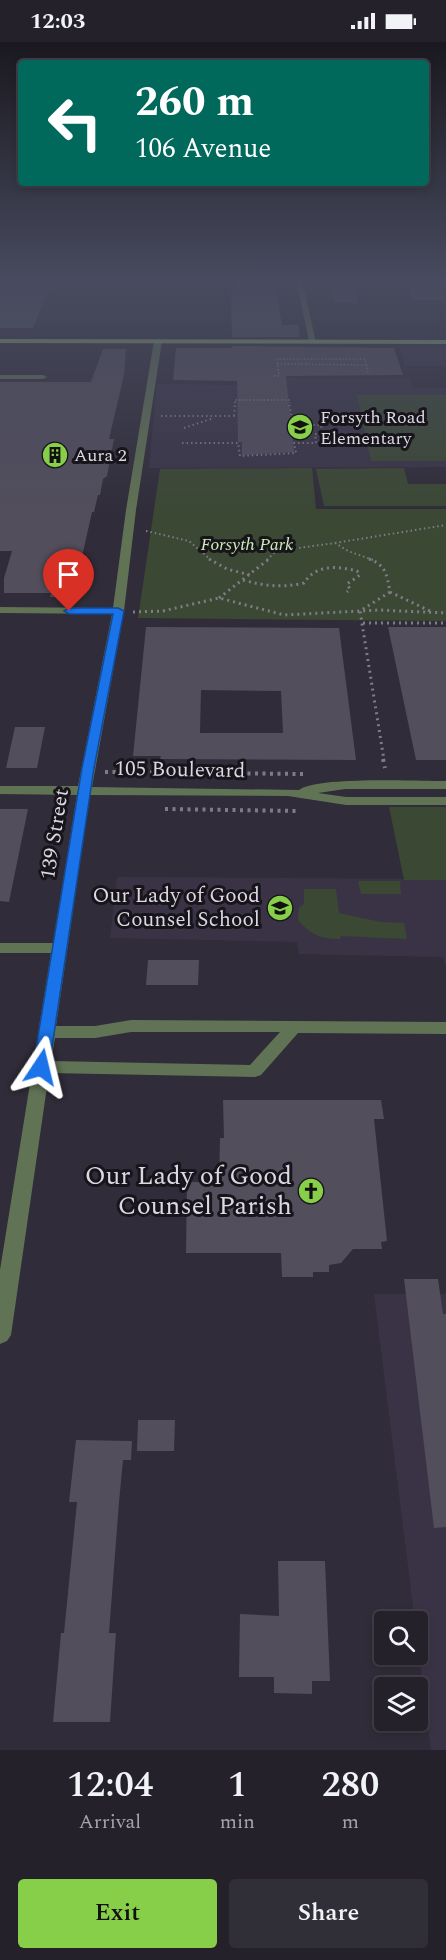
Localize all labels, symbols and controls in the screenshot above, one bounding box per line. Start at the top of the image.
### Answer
text: 12:03 [30,5,85,38]
text: 260 m [135,71,254,134]
icon: left [36,84,114,162]
text: 106 Avenue [135,128,271,170]
place label: Forsyth Road Elementary [320,404,426,452]
school or university icon: Forsyth Road Elementary [285,412,315,442]
building icon: Aura 2 [40,440,70,470]
place label: Aura 2 [74,442,127,469]
park label: Forsyth Park [201,531,294,558]
pin [43,549,94,611]
icon: arrive [52,558,85,591]
street label: 105 Boulevard [114,753,246,787]
street label: 139 Street [32,786,78,882]
place label: Our Lady of Good Counsel School [93,880,260,936]
school or university icon: Our Lady of Good Counsel School [265,893,295,923]
position arrow [9,1035,73,1099]
place label: Our Lady of Good Counsel Parish [85,1156,292,1226]
church icon: Our Lady of Good Counsel Parish [296,1176,326,1206]
map controls [374,1611,428,1731]
button: search [374,1611,428,1665]
button: layers [374,1677,428,1731]
text: 12:04 [67,1758,153,1813]
text: 1 [228,1758,247,1813]
text: 280 [321,1758,379,1813]
text: Arrival [79,1807,141,1837]
text: min [220,1807,255,1837]
text: m [342,1807,359,1837]
button: Exit [18,1879,217,1948]
button: Share [229,1879,428,1948]

